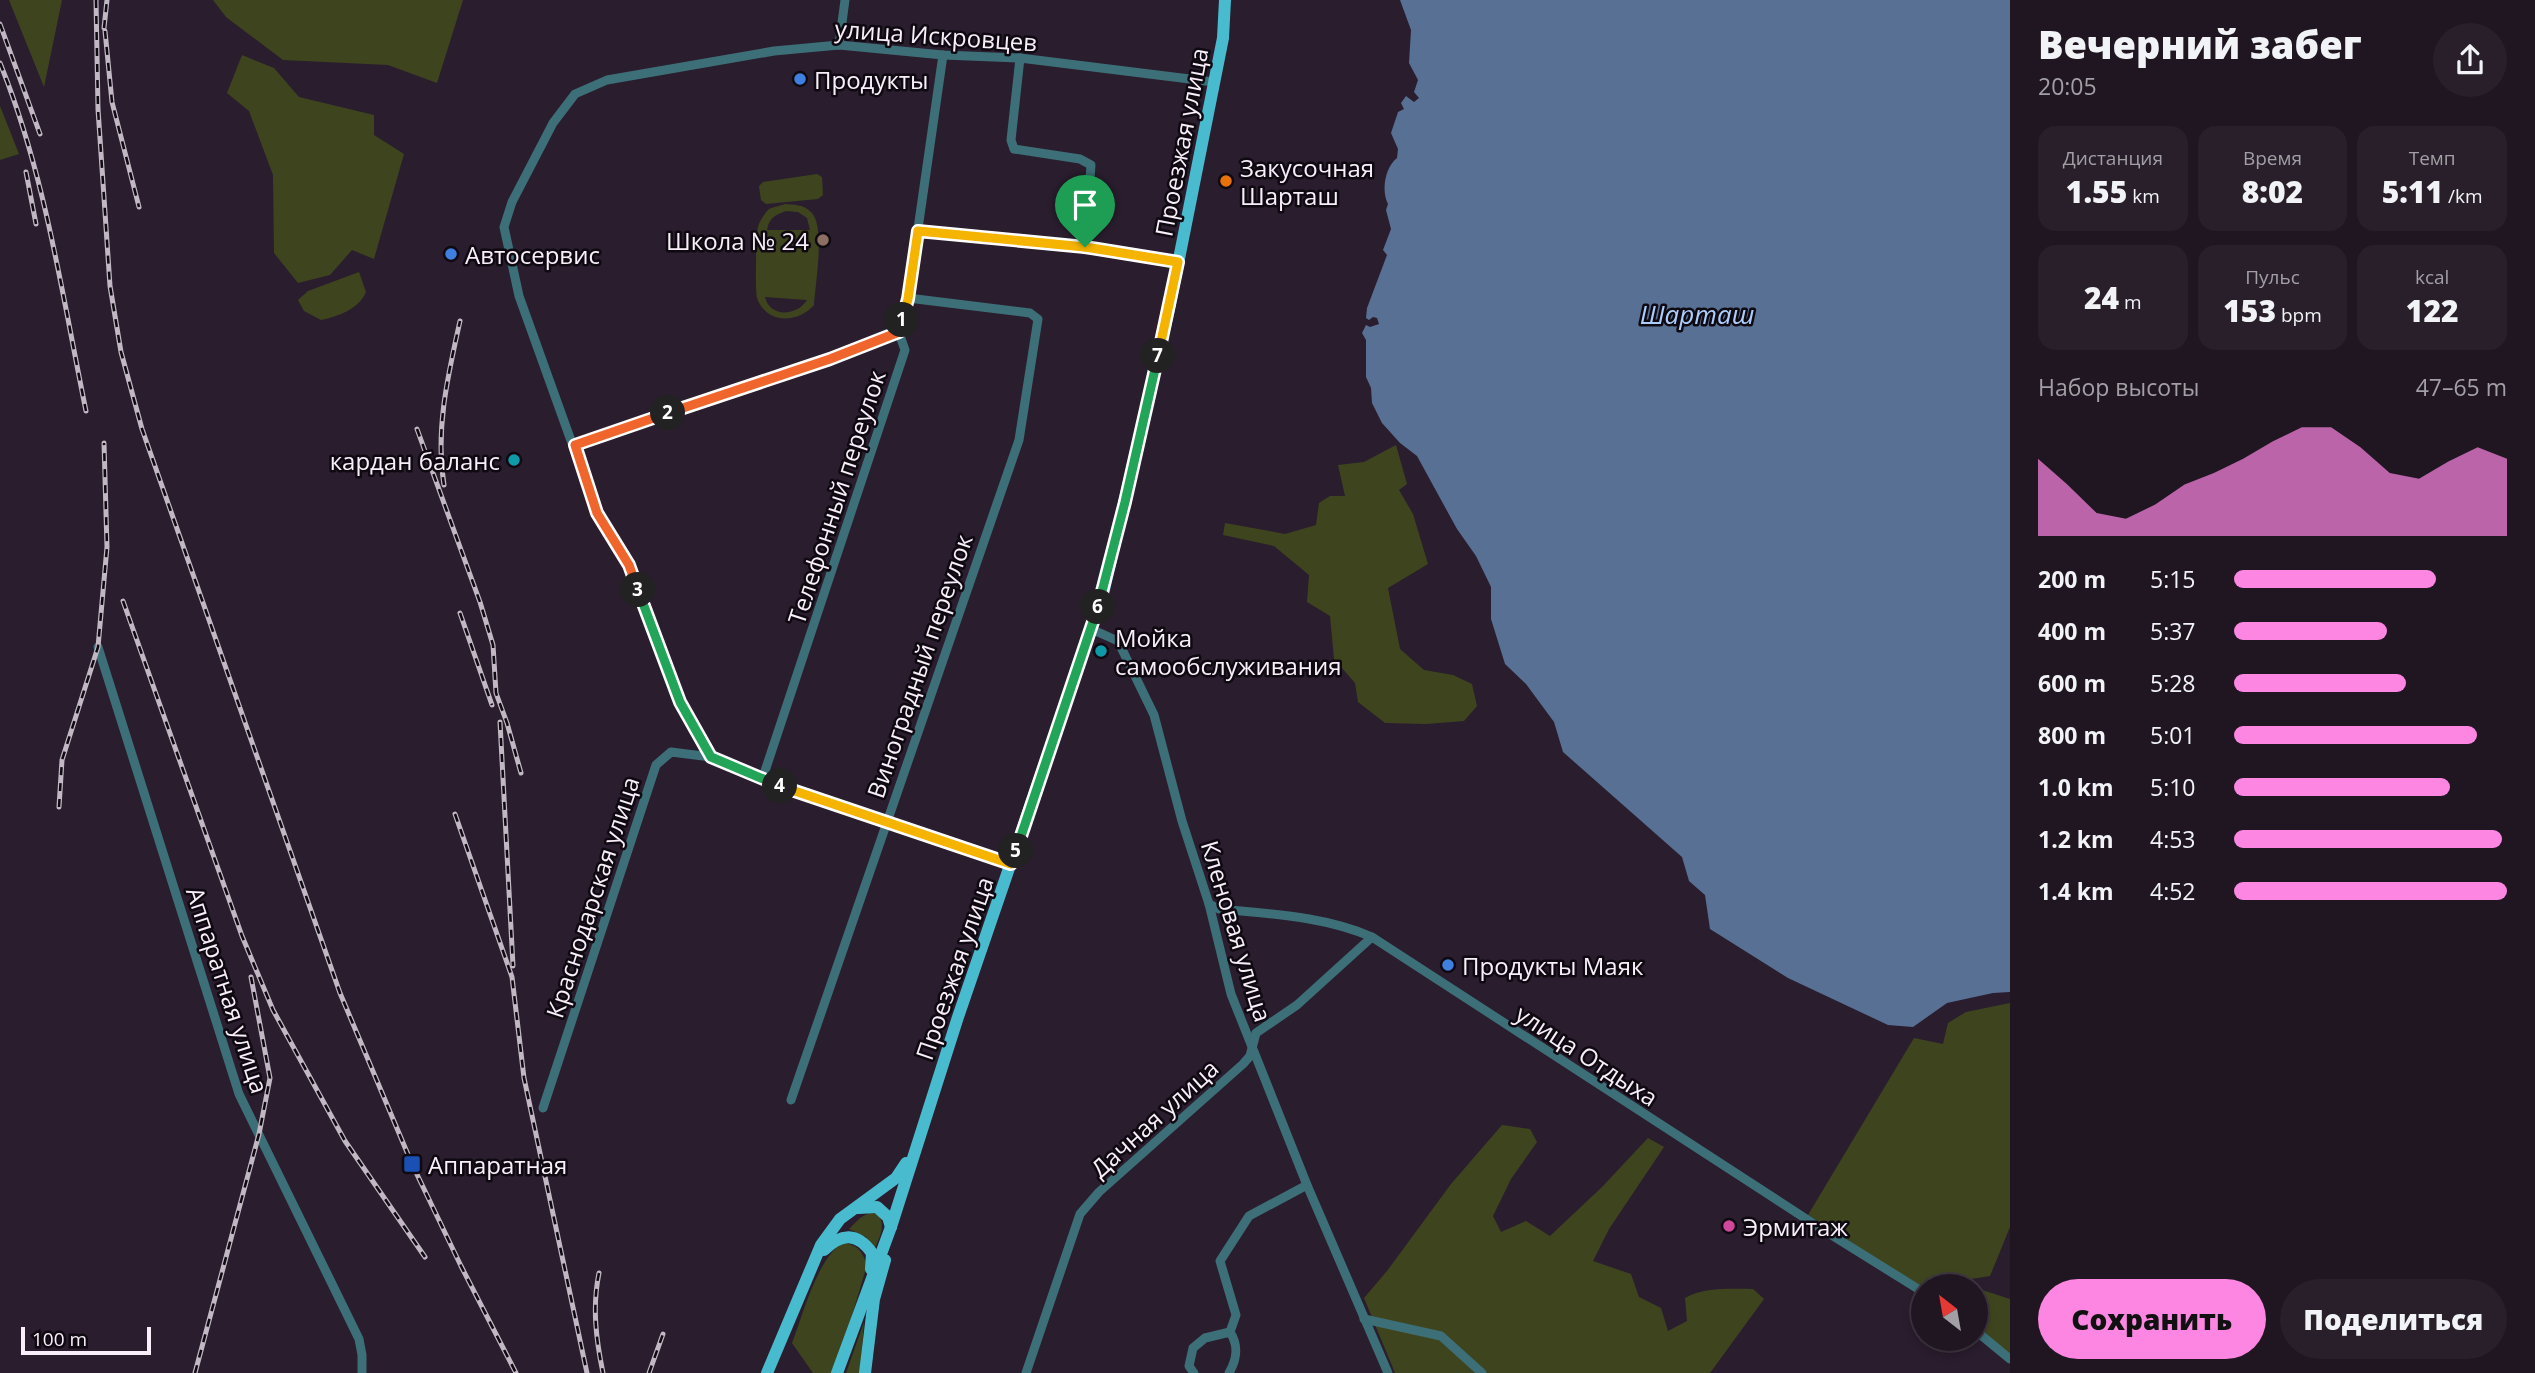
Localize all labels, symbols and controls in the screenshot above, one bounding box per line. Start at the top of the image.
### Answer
street label: улица Искровцев [834,11,1038,59]
text: Вечерний забег [2038,18,2362,70]
button: share [2433,23,2507,97]
street label: Проезжая улица [1147,45,1215,239]
place label: Продукты [814,63,929,96]
text: 20:05 [2038,70,2097,102]
marker: Продукты [792,71,808,87]
text: Дистанция [2063,145,2163,171]
text: Время [2243,145,2302,171]
text: Темп [2409,145,2456,171]
place label: Закусочная Шарташ [1240,151,1374,212]
text: 1.55 [2066,171,2127,212]
text: 8:02 [2242,171,2303,212]
text: 5:11 [2382,171,2443,212]
marker: Закусочная Шарташ [1218,173,1234,189]
pin [1055,175,1115,247]
text: km [2127,183,2160,209]
text: /km [2443,183,2483,209]
icon: arrive [1066,186,1104,224]
place label: Школа № 24 [666,224,809,257]
marker: Школа № 24 [815,232,831,248]
place label: Автосервис [465,238,600,271]
marker: Автосервис [443,246,459,262]
text: Пульс [2245,264,2300,290]
text: kcal [2415,264,2449,290]
text: 24 [2084,277,2119,318]
text: m [2119,289,2142,315]
text: 153 [2223,290,2276,331]
text: 122 [2406,290,2459,331]
water label: Шарташ [1640,296,1754,332]
pin: 1 [884,302,920,338]
text: bpm [2276,302,2322,328]
text: 1 [896,306,907,332]
pin: 7 [1140,338,1176,374]
text: 7 [1152,342,1163,368]
street label: Телефонный переулок [779,365,893,628]
text: Набор высоты [2038,371,2200,403]
text: 47–65 m [2416,371,2507,403]
pin: 2 [650,396,686,430]
text: 2 [662,399,673,425]
place label: кардан баланс [330,444,500,477]
marker: кардан баланс [506,452,522,468]
street label: Виноградный переулок [858,529,980,802]
text: 200 m [2038,563,2106,595]
text: 5:15 [2150,563,2196,595]
pin: 3 [620,572,656,608]
text: 3 [632,576,643,602]
pin: 6 [1080,590,1116,624]
text: 6 [1092,593,1103,619]
text: 400 m [2038,615,2106,647]
text: 5:37 [2150,615,2196,647]
place label: Мойка самообслуживания [1115,621,1342,682]
marker: Мойка самообслуживания [1093,643,1109,659]
text: 600 m [2038,667,2106,699]
text: 5:28 [2150,667,2196,699]
text: 800 m [2038,719,2106,751]
text: 5:01 [2150,719,2196,751]
pin: 4 [762,768,798,804]
text: 1.0 km [2038,771,2114,803]
text: 5:10 [2150,771,2196,803]
street label: Краснодарская улица [537,772,647,1022]
text: 4 [774,772,785,798]
text: 1.2 km [2038,823,2114,855]
text: 4:53 [2150,823,2196,855]
pin: 5 [998,834,1034,868]
text: 5 [1010,837,1021,863]
street label: Кленовая улица [1194,837,1280,1025]
street label: Проезжая улица [907,872,1001,1064]
text: 1.4 km [2038,875,2114,907]
text: 4:52 [2150,875,2196,907]
street label: Аппаратная улица [179,883,277,1097]
place label: Продукты Маяк [1462,949,1644,982]
marker: Продукты Маяк [1440,957,1456,973]
street label: улица Отдыха [1509,997,1665,1113]
street label: Дачная улица [1083,1052,1225,1184]
place label: Аппаратная [428,1148,567,1181]
marker: Аппаратная [402,1154,422,1174]
place label: Эрмитаж [1743,1210,1848,1243]
marker: Эрмитаж [1721,1218,1737,1234]
north arrow [1911,1274,1988,1351]
map controls [1911,1274,1988,1351]
button: Сохранить [2038,1279,2266,1359]
button: Поделиться [2280,1279,2507,1359]
scale bar [21,1324,150,1356]
text: 100 m [32,1326,87,1352]

